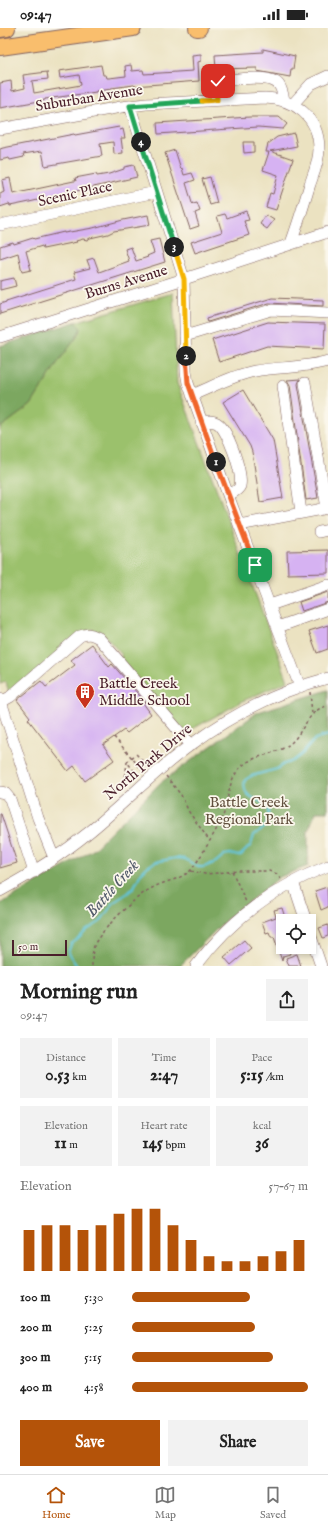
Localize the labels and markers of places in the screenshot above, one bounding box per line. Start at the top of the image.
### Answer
pin [201,64,235,98]
pin: 4 [131,132,151,152]
pin: 3 [164,237,184,257]
pin: 2 [176,346,196,366]
pin: 1 [206,452,226,472]
pin [238,548,272,582]
place label: Battle Creek Middle School [99,674,190,710]
building icon: Battle Creek Middle School [74,681,96,709]

